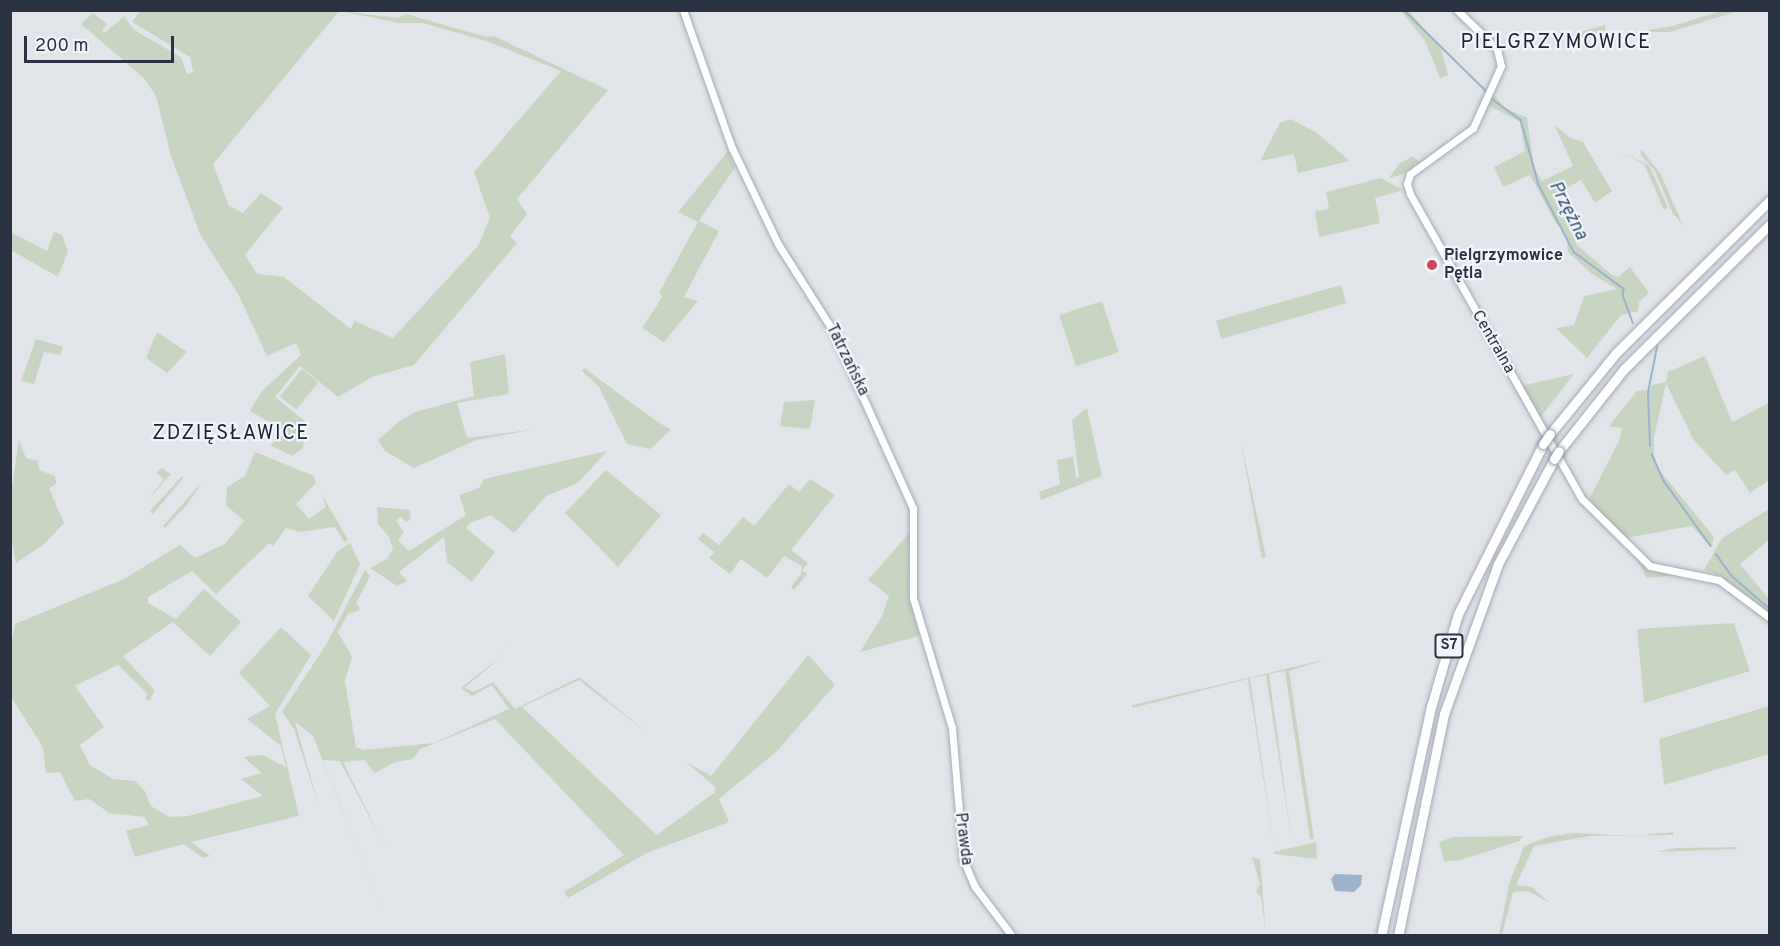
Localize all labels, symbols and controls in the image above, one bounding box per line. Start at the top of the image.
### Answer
scale bar [27,24,177,62]
district label: PIELGRZYMOWICE [1460,31,1652,55]
text: 200 m [35,35,88,58]
water label: Przężna [1543,178,1591,244]
place label: Pielgrzymowice Pętla [1444,246,1563,284]
marker: Pielgrzymowice Pętla [1425,258,1439,272]
street label: Centralna [1467,307,1519,377]
street label: Tatrzańska [821,321,873,399]
district label: ZDZIĘSŁAWICE [152,422,310,446]
road number: S7 [1434,634,1464,658]
street label: Prawda [950,812,976,866]

